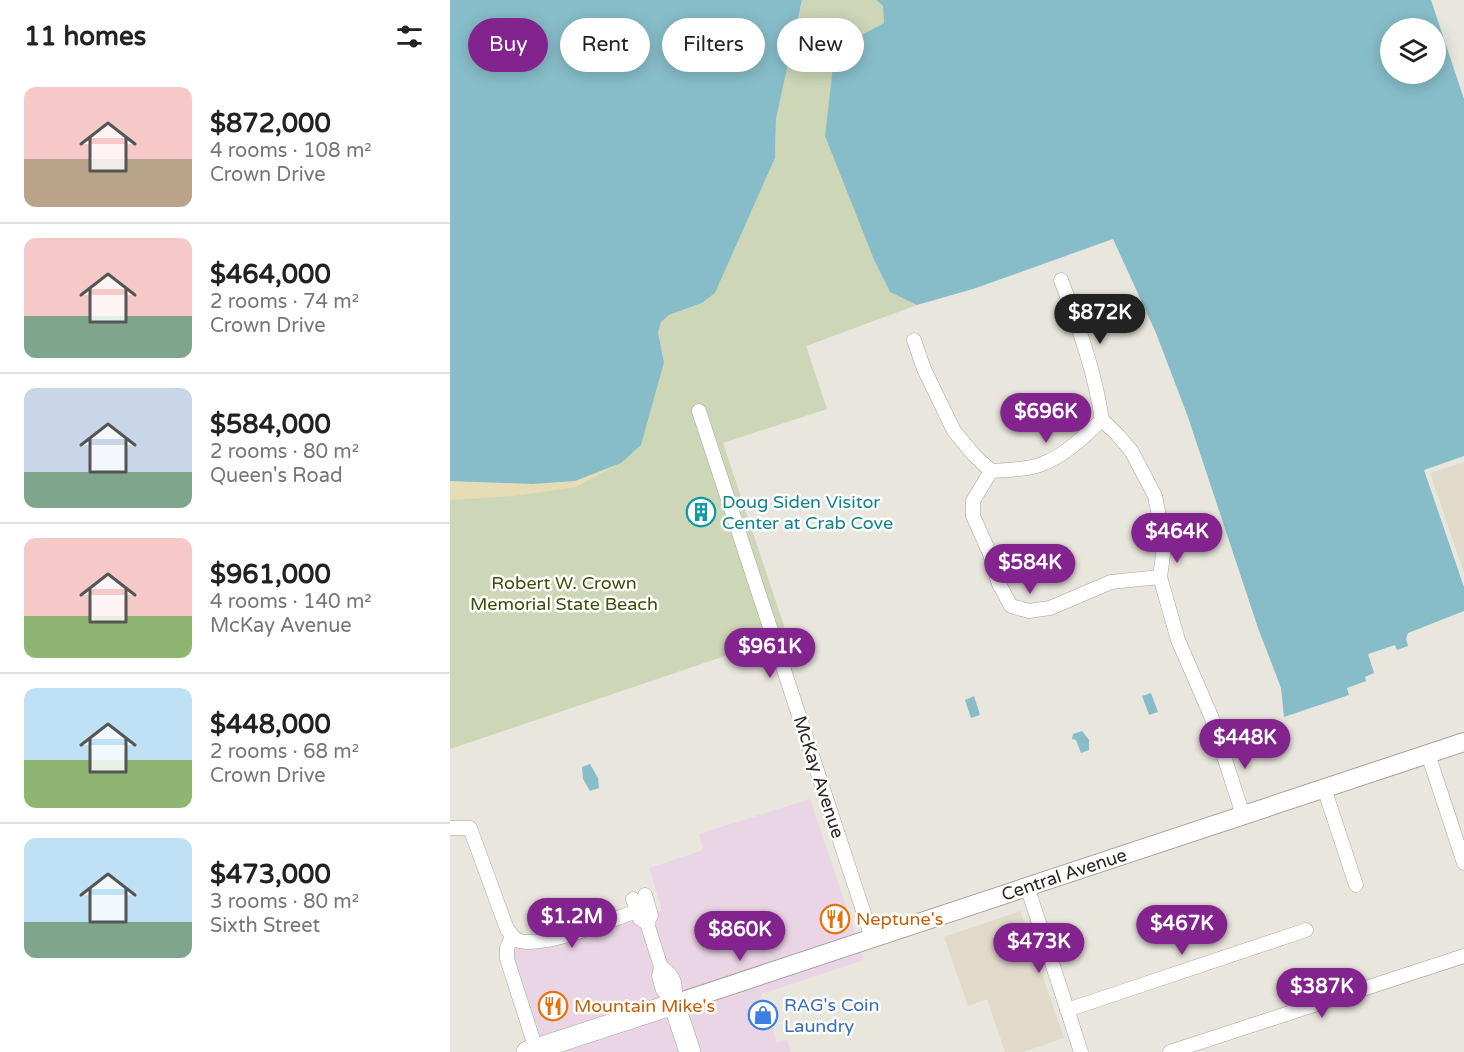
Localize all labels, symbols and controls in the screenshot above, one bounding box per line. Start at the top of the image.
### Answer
chip: Buy [468,18,548,72]
chip: Rent [560,18,650,72]
chip: Filters [662,18,765,72]
chip: New [777,18,864,72]
map controls [1380,18,1446,84]
button: layers [1380,18,1446,84]
icon: filters [393,20,426,53]
text: 11 homes [24,21,146,52]
text: $872,000 [210,108,331,139]
icon: home [72,111,144,183]
text: 4 rooms · 108 m² [210,139,372,163]
text: Crown Drive [210,163,326,187]
text: $464,000 [210,259,331,290]
icon: home [72,262,144,334]
text: 2 rooms · 74 m² [210,290,359,314]
pin: $872K [1058,294,1142,345]
text: $872K [1068,301,1132,325]
text: Crown Drive [210,314,326,338]
pin: $696K [1004,393,1088,444]
text: $696K [1014,400,1078,424]
text: $584,000 [210,409,331,440]
icon: home [72,412,144,484]
text: 2 rooms · 80 m² [210,440,359,464]
text: Queen's Road [210,464,343,488]
place label: Doug Siden Visitor Center at Crab Cove [722,491,893,534]
building icon: Doug Siden Visitor Center at Crab Cove [685,496,717,528]
pin: $464K [1135,513,1219,564]
text: $464K [1145,520,1209,544]
pin: $584K [988,544,1072,595]
text: $584K [998,551,1062,575]
text: $961,000 [210,559,331,590]
icon: home [72,562,144,634]
park label: Robert W. Crown Memorial State Beach [470,572,658,615]
text: 4 rooms · 140 m² [210,590,372,614]
text: McKay Avenue [210,614,352,638]
pin: $961K [728,628,812,679]
text: $961K [738,635,802,659]
text: $448,000 [210,709,331,740]
icon: home [72,712,144,784]
street label: McKay Avenue [789,713,849,841]
pin: $448K [1203,719,1287,770]
text: $448K [1213,726,1277,750]
text: 2 rooms · 68 m² [210,740,359,764]
text: Crown Drive [210,764,326,788]
street label: Central Avenue [999,844,1130,906]
text: $473,000 [210,859,331,890]
icon: home [72,862,144,934]
text: 3 rooms · 80 m² [210,890,359,914]
pin: $1.2M [530,898,614,949]
restaurant icon: Neptune's [819,903,851,935]
text: $1.2M [541,905,603,929]
pin: $467K [1140,905,1224,956]
place label: Neptune's [856,908,943,930]
pin: $860K [698,911,782,962]
text: $467K [1150,912,1214,936]
text: Sixth Street [210,914,320,938]
text: $860K [708,918,772,942]
pin: $473K [997,923,1081,974]
text: $473K [1007,930,1071,954]
pin: $387K [1280,968,1364,1019]
text: $387K [1290,975,1354,999]
restaurant icon: Mountain Mike's [537,990,569,1022]
place label: RAG's Coin Laundry [784,994,880,1037]
place label: Mountain Mike's [574,995,715,1017]
shop icon: RAG's Coin Laundry [747,999,779,1031]

